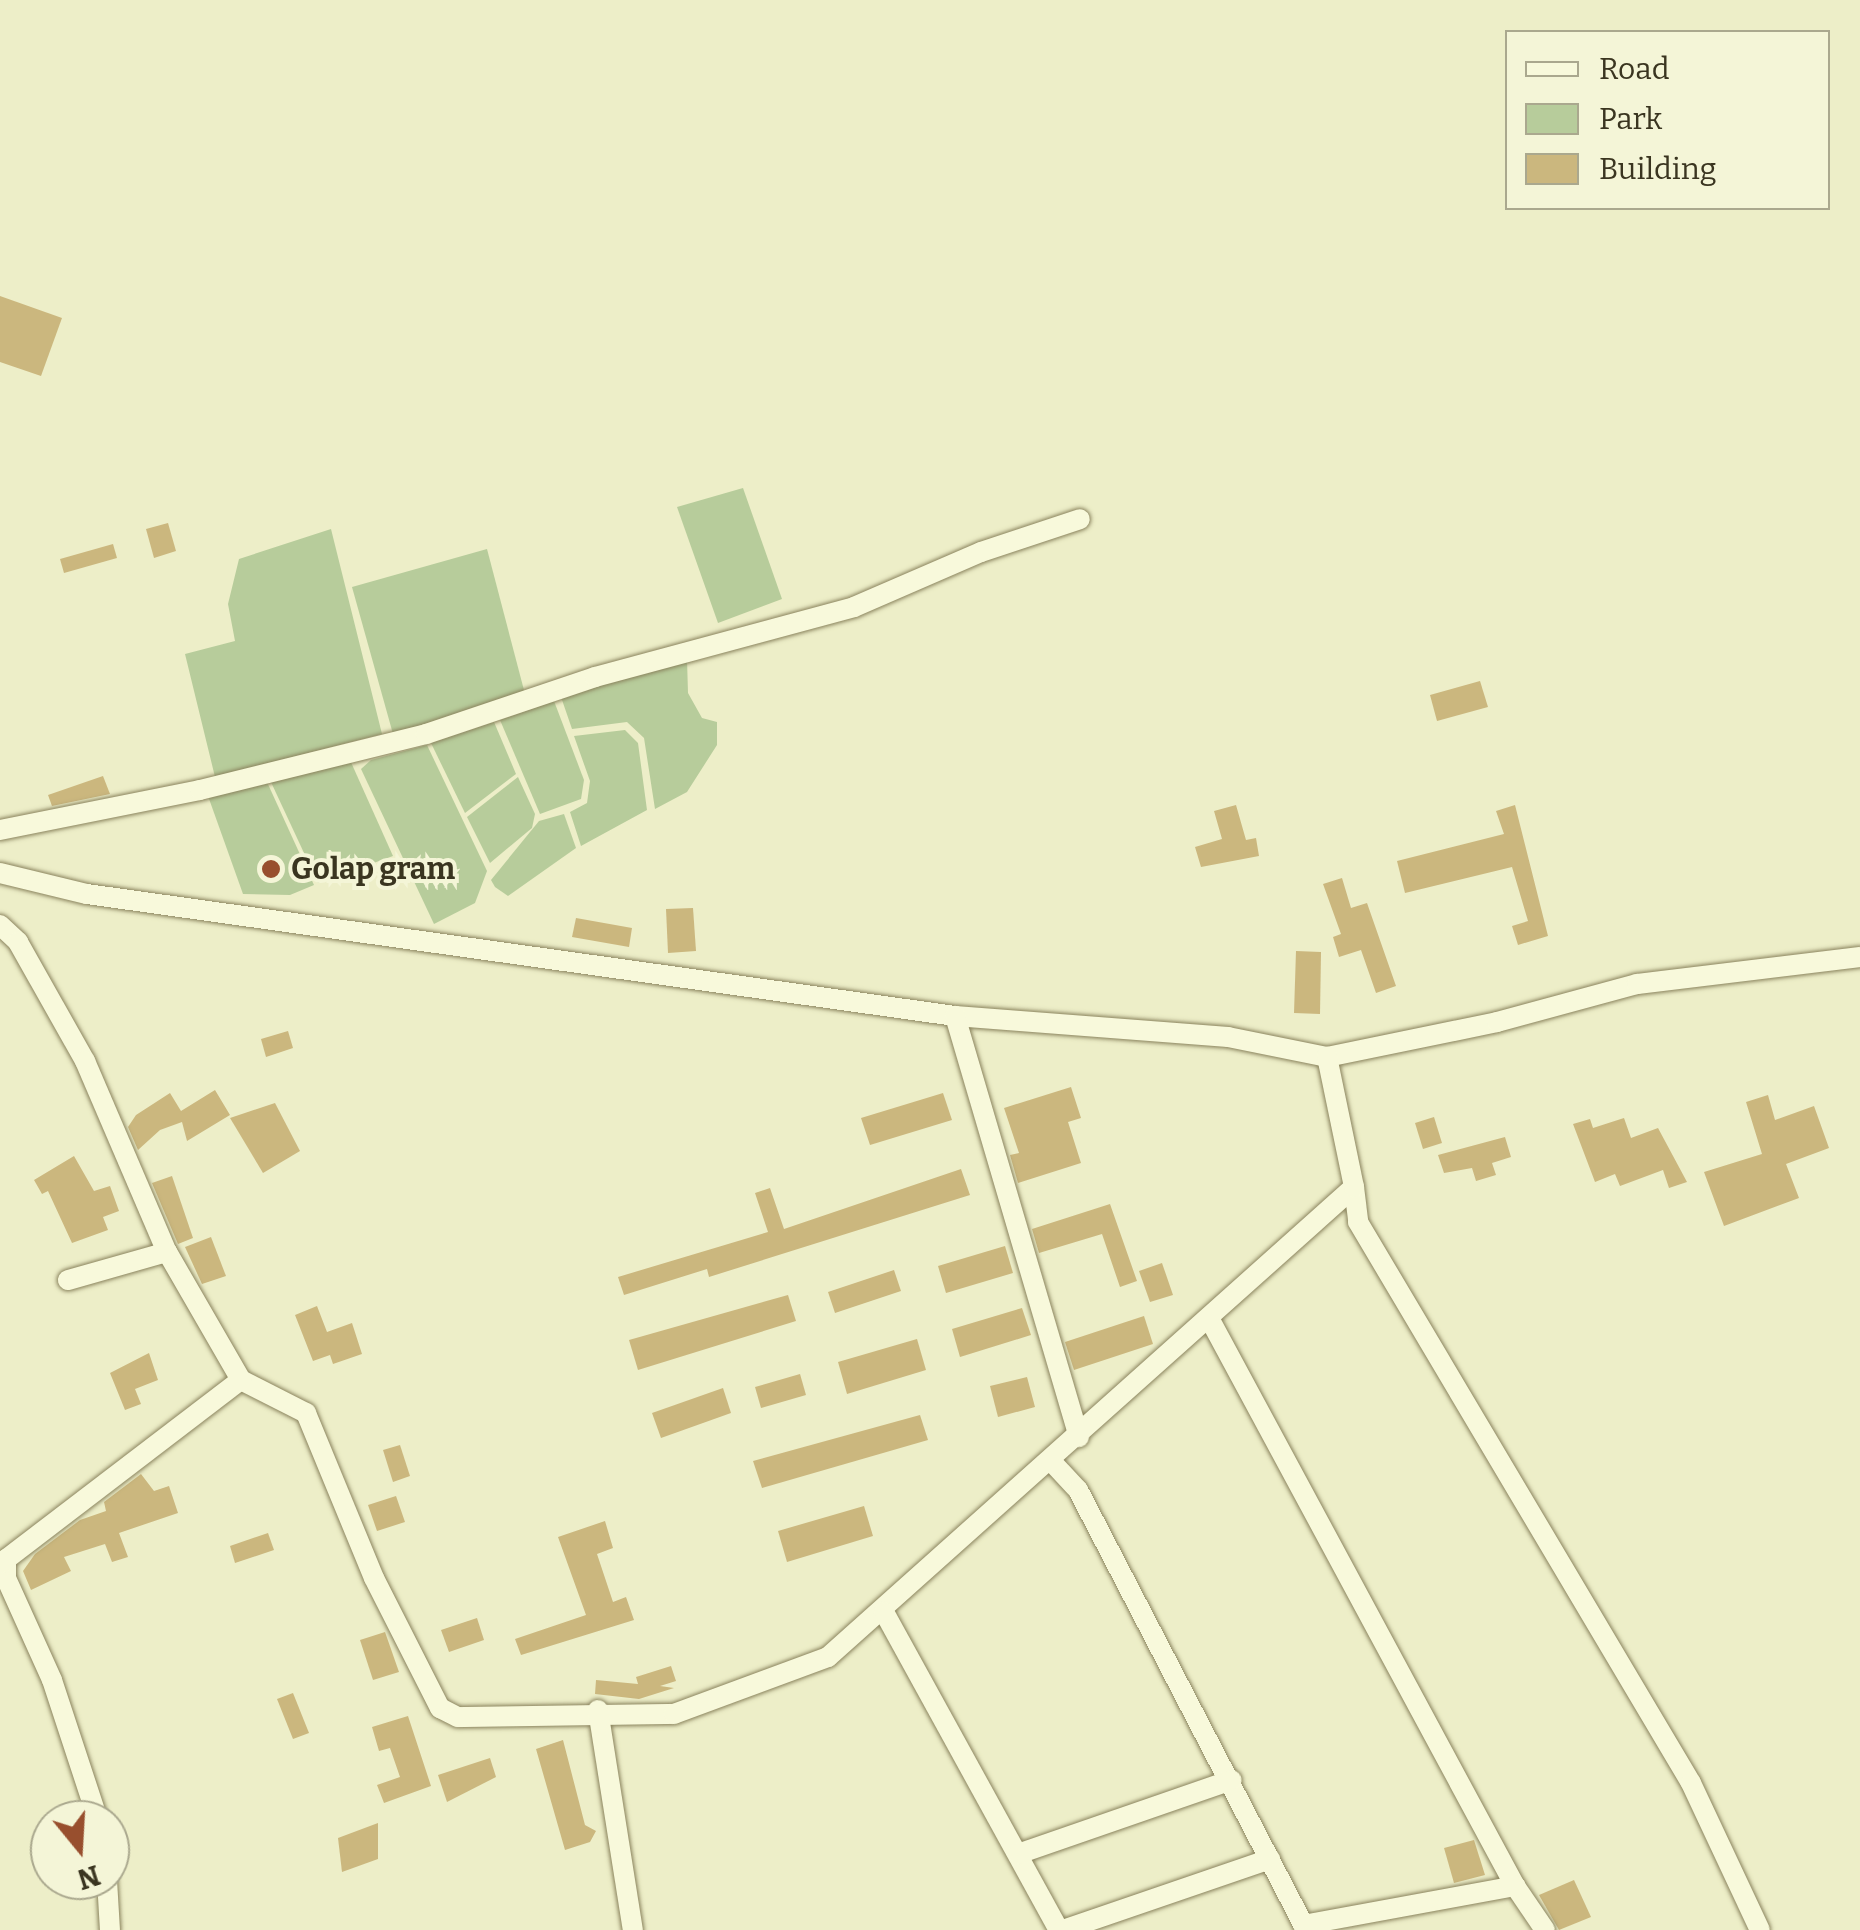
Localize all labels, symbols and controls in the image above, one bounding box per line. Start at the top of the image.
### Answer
legend [1505,30,1830,210]
text: Road [1599,51,1670,87]
text: Park [1599,101,1662,137]
text: Building [1599,151,1717,187]
place label: Golap gram [291,851,455,887]
marker: Golap gram [260,858,282,880]
north arrow [30,1800,130,1900]
text: N [73,1858,104,1896]

